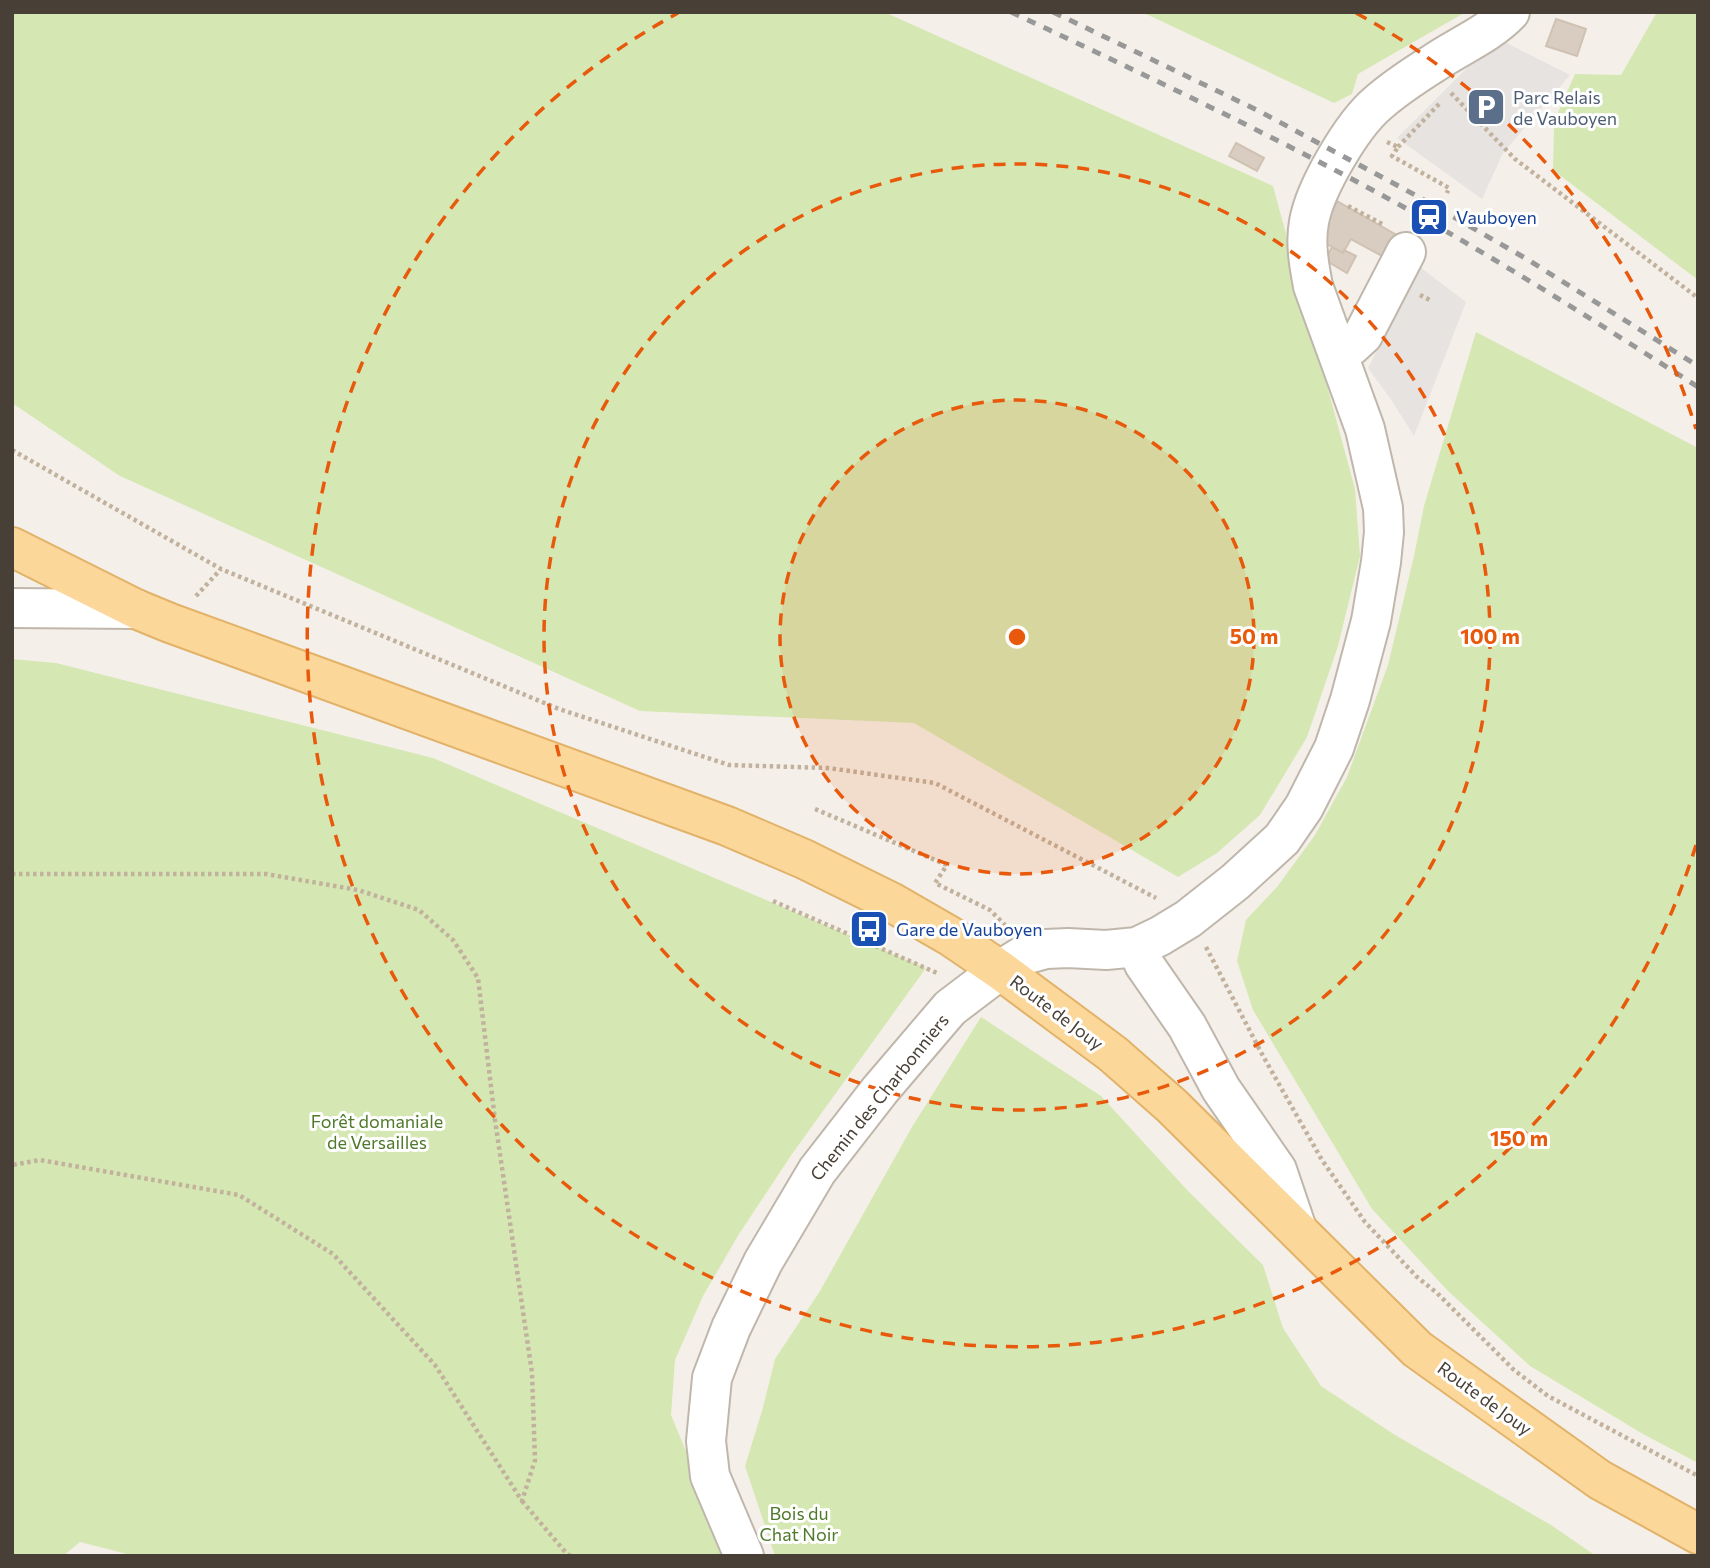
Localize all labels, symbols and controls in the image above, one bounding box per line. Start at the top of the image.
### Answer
parking icon: Parc Relais de Vauboyen [1465,86,1507,128]
place label: Parc Relais de Vauboyen [1513,86,1617,129]
station icon: Vauboyen [1408,196,1450,238]
place label: Vauboyen [1456,206,1537,228]
text: 50 m [1230,623,1278,648]
text: 100 m [1460,623,1520,648]
centre of rings [1005,625,1029,649]
bus stop icon: Gare de Vauboyen [848,908,890,950]
place label: Gare de Vauboyen [896,918,1043,940]
street label: Route de Jouy [1006,970,1108,1054]
street label: Chemin des Charbonniers [805,1009,953,1185]
park label: Forêt domaniale de Versailles [311,1110,443,1153]
text: 150 m [1490,1125,1548,1150]
street label: Route de Jouy [1434,1356,1536,1440]
park label: Bois du Chat Noir [759,1502,839,1545]

